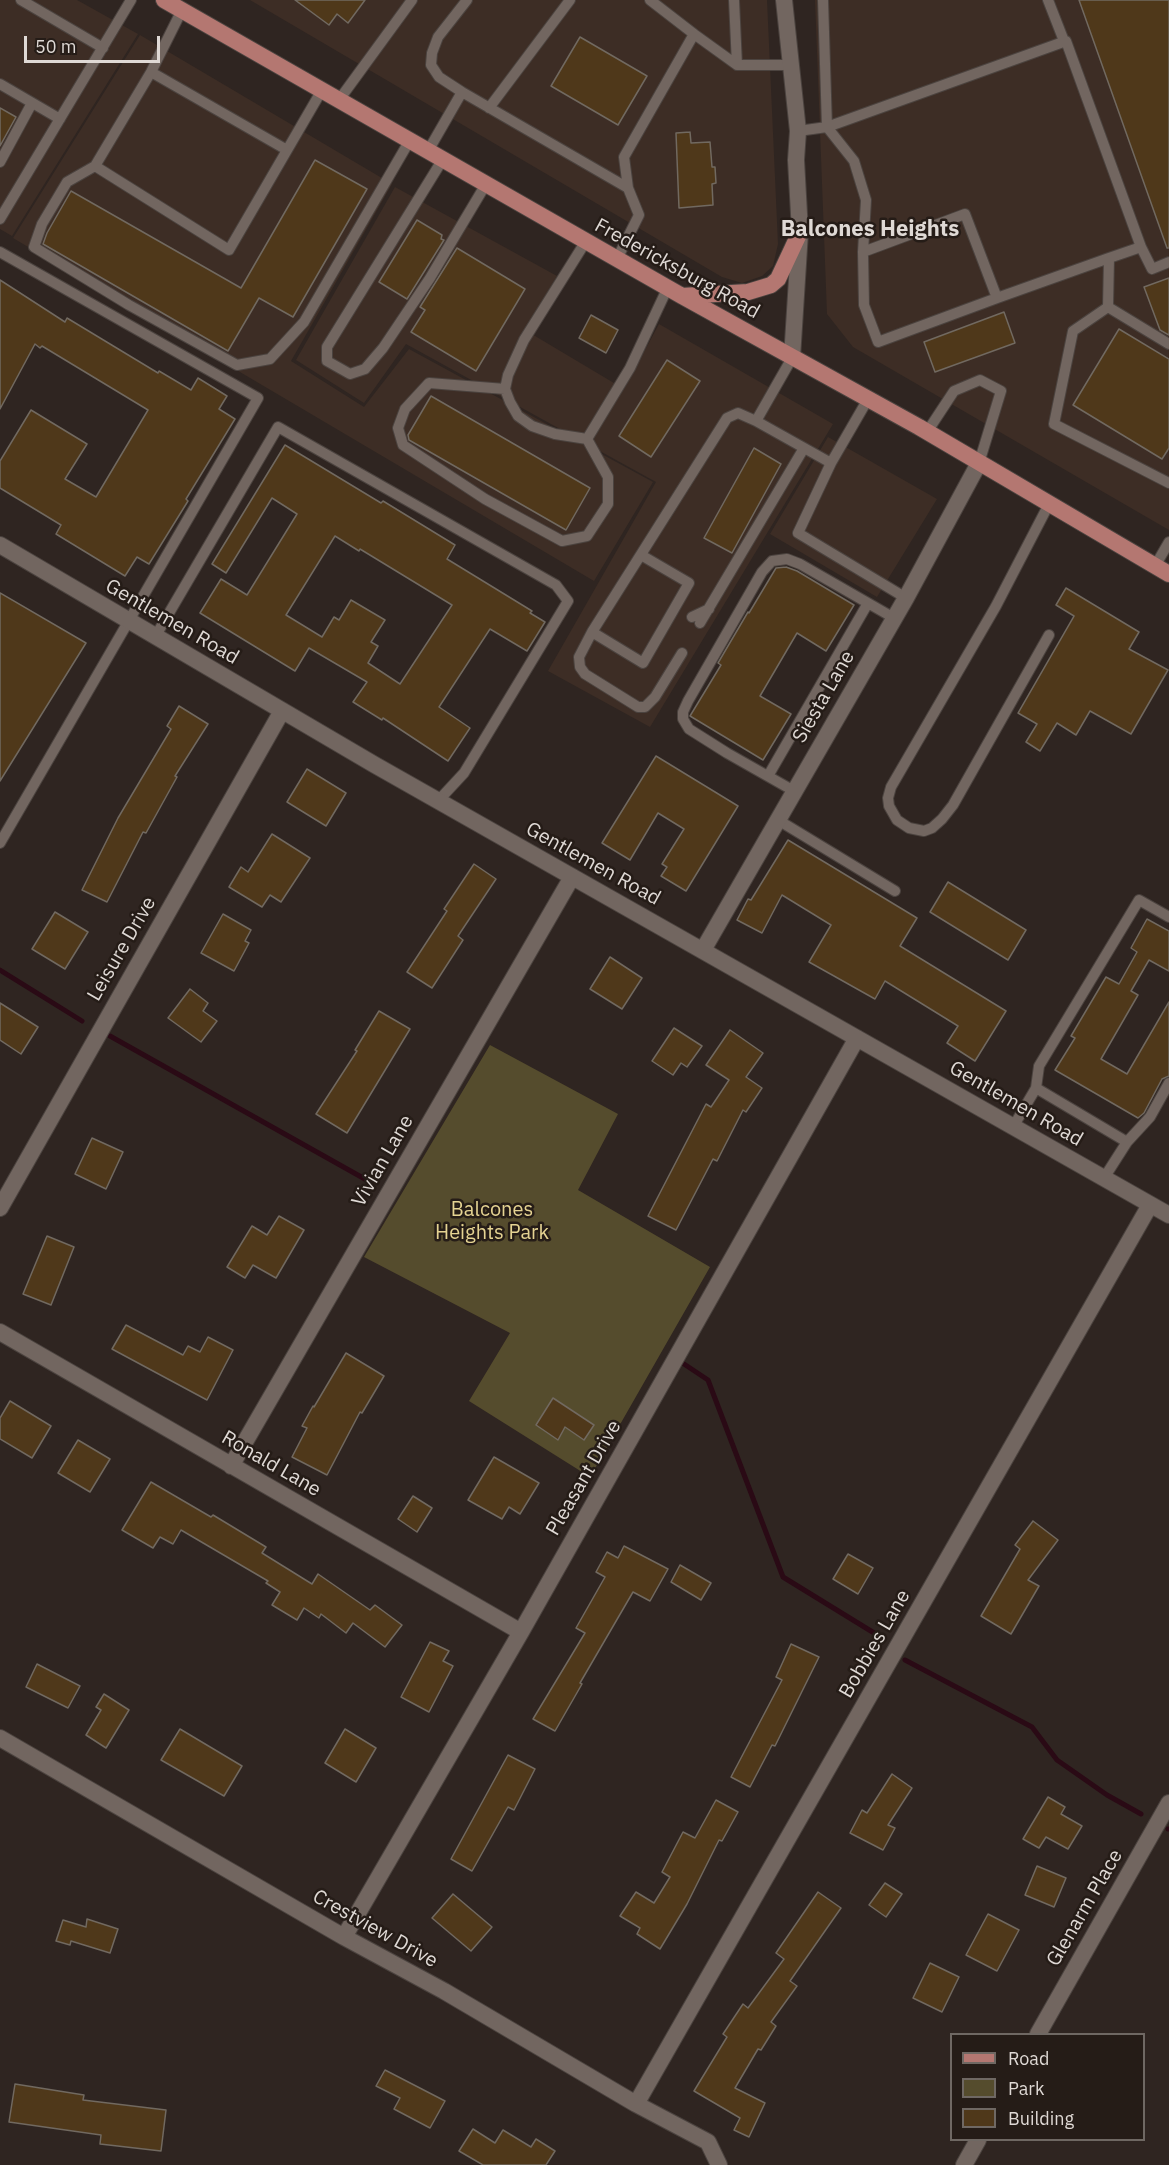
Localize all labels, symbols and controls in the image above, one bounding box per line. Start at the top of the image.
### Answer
scale bar [27,24,164,62]
text: 50 m [35,35,77,58]
street label: Fredericksburg Road [590,214,764,324]
district label: Balcones Heights [781,217,959,243]
street label: Gentlemen Road [101,574,243,670]
street label: Siesta Lane [788,647,860,747]
street label: Gentlemen Road [522,817,664,911]
street label: Leisure Drive [83,893,161,1005]
street label: Gentlemen Road [945,1056,1087,1152]
street label: Vivian Lane [347,1111,419,1211]
park label: Balcones Heights Park [435,1198,549,1245]
street label: Pleasant Drive [541,1416,627,1540]
street label: Ronald Lane [217,1426,325,1502]
street label: Bobbies Lane [834,1586,916,1702]
street label: Glenarm Place [1042,1845,1128,1971]
street label: Crestview Drive [308,1885,442,1973]
legend [950,2033,1145,2141]
text: Road [1008,2047,1049,2070]
text: Park [1008,2077,1044,2100]
text: Building [1008,2107,1074,2130]

